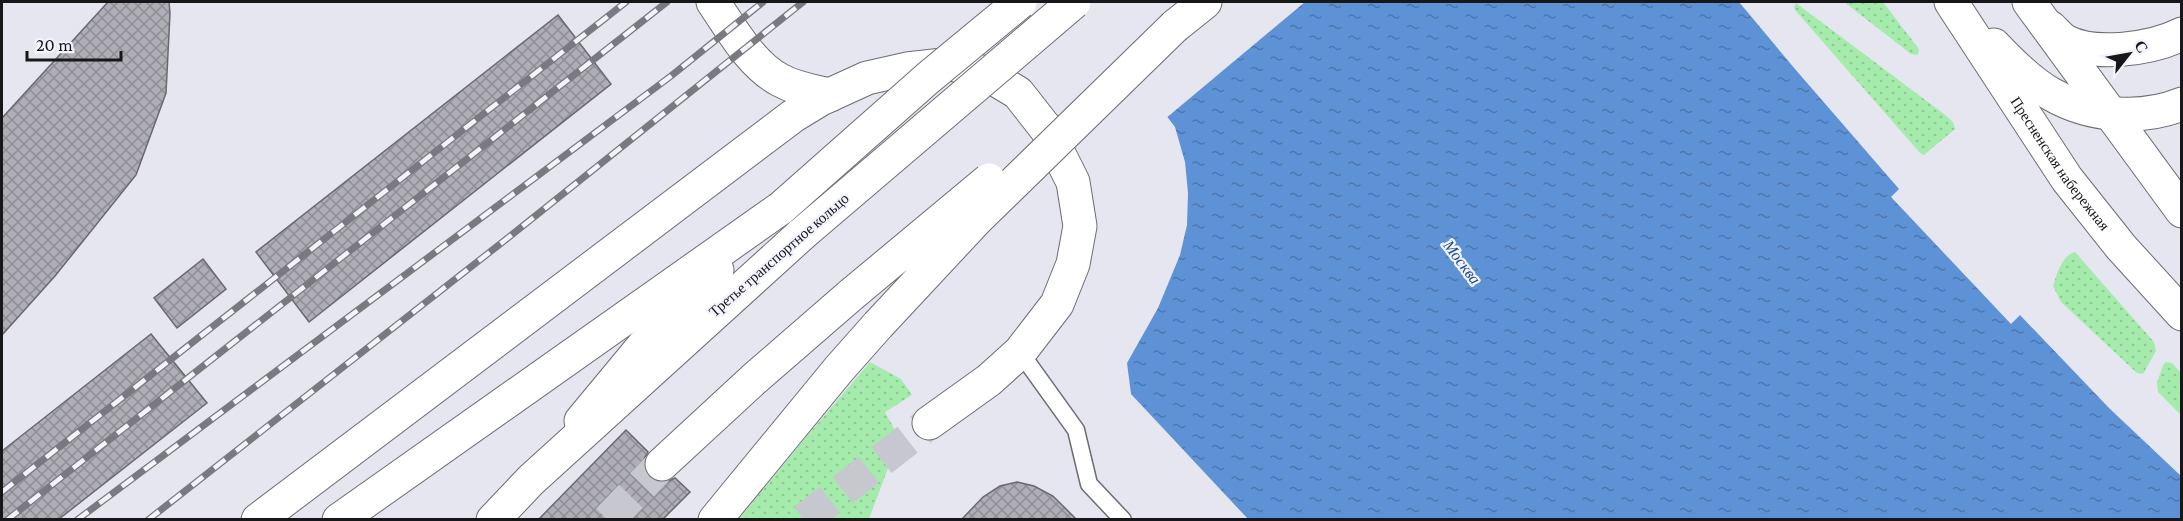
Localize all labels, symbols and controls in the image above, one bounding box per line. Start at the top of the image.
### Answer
scale bar [27,24,122,62]
north arrow [2099,24,2159,84]
text: 20 m [36,35,73,55]
text: С [2131,37,2152,56]
street label: Пресненская набережная [2007,94,2113,234]
street label: Третье транспортное кольцо [706,190,852,320]
water label: Москва [1439,236,1484,287]

